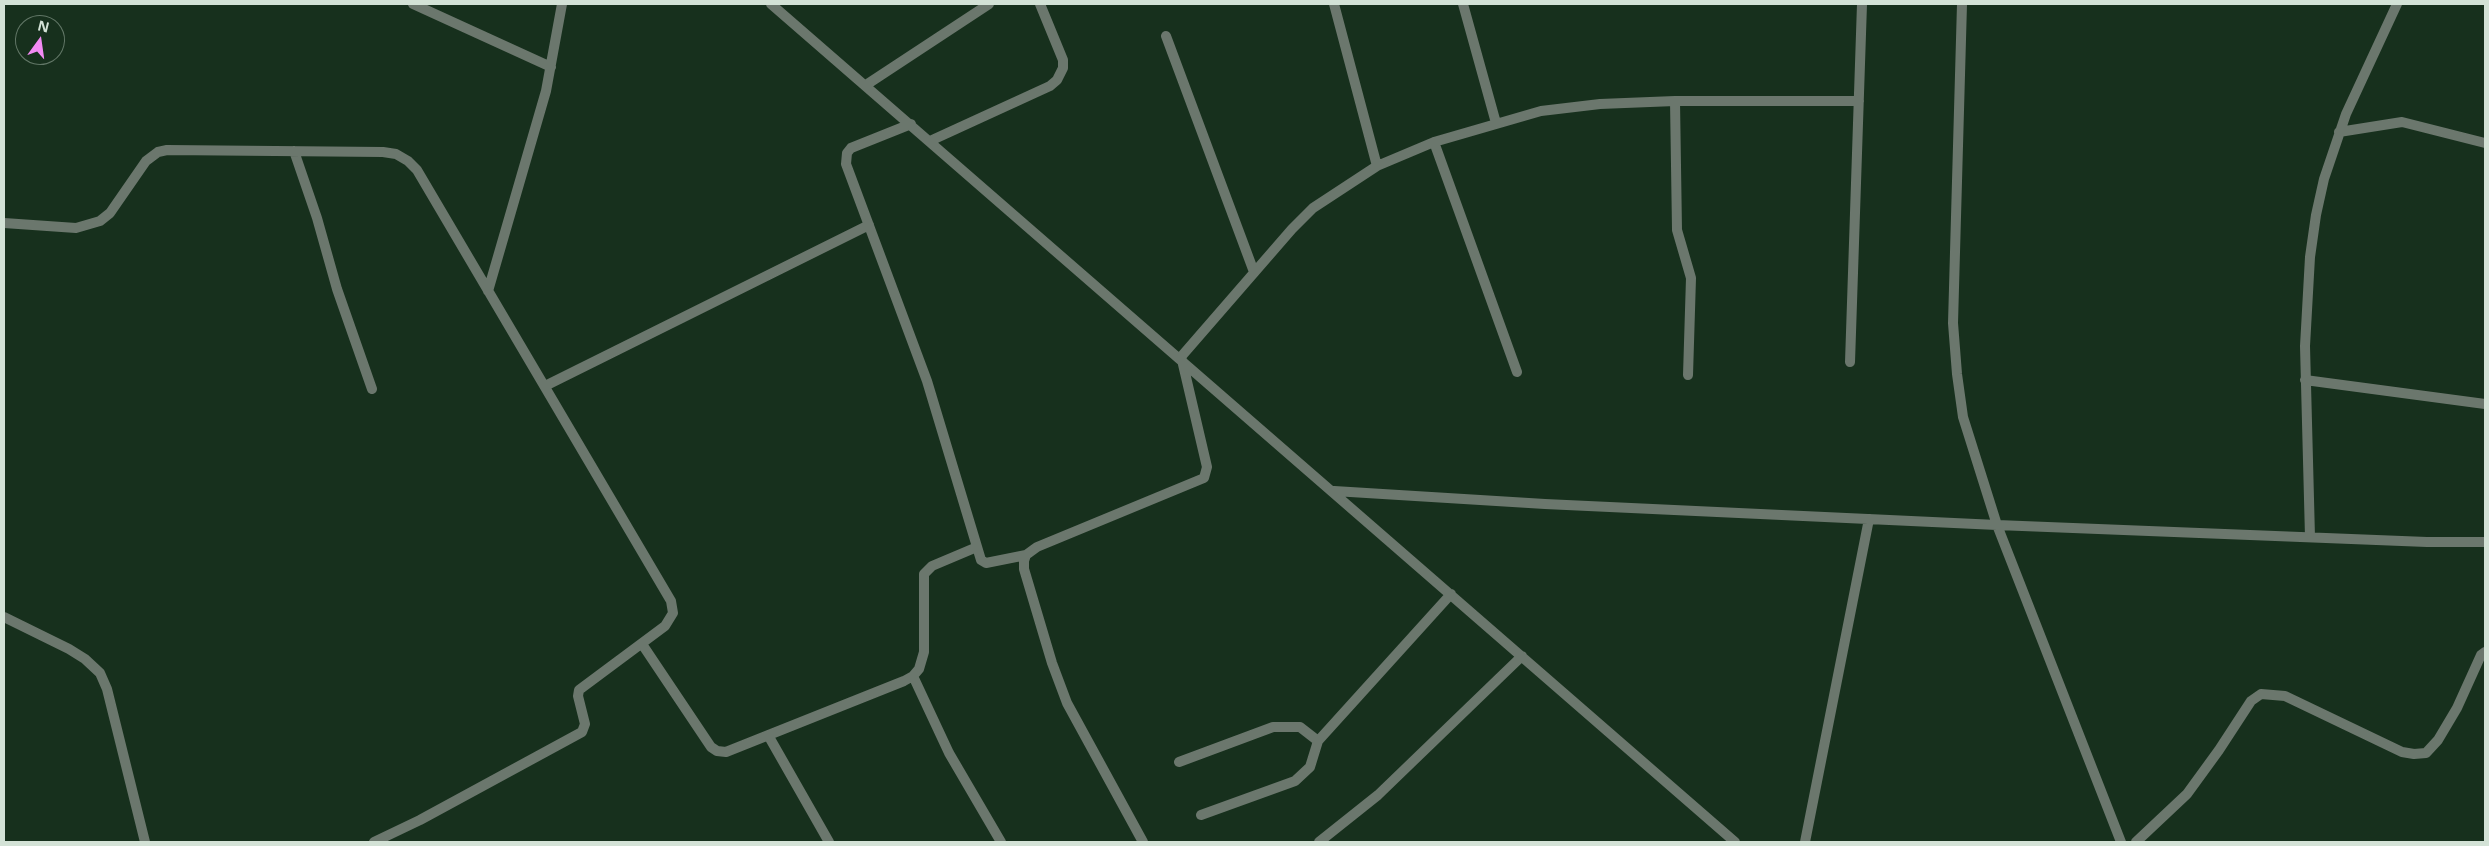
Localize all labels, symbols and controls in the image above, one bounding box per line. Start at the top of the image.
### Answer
north arrow [15,15,65,65]
text: N [36,15,51,37]

